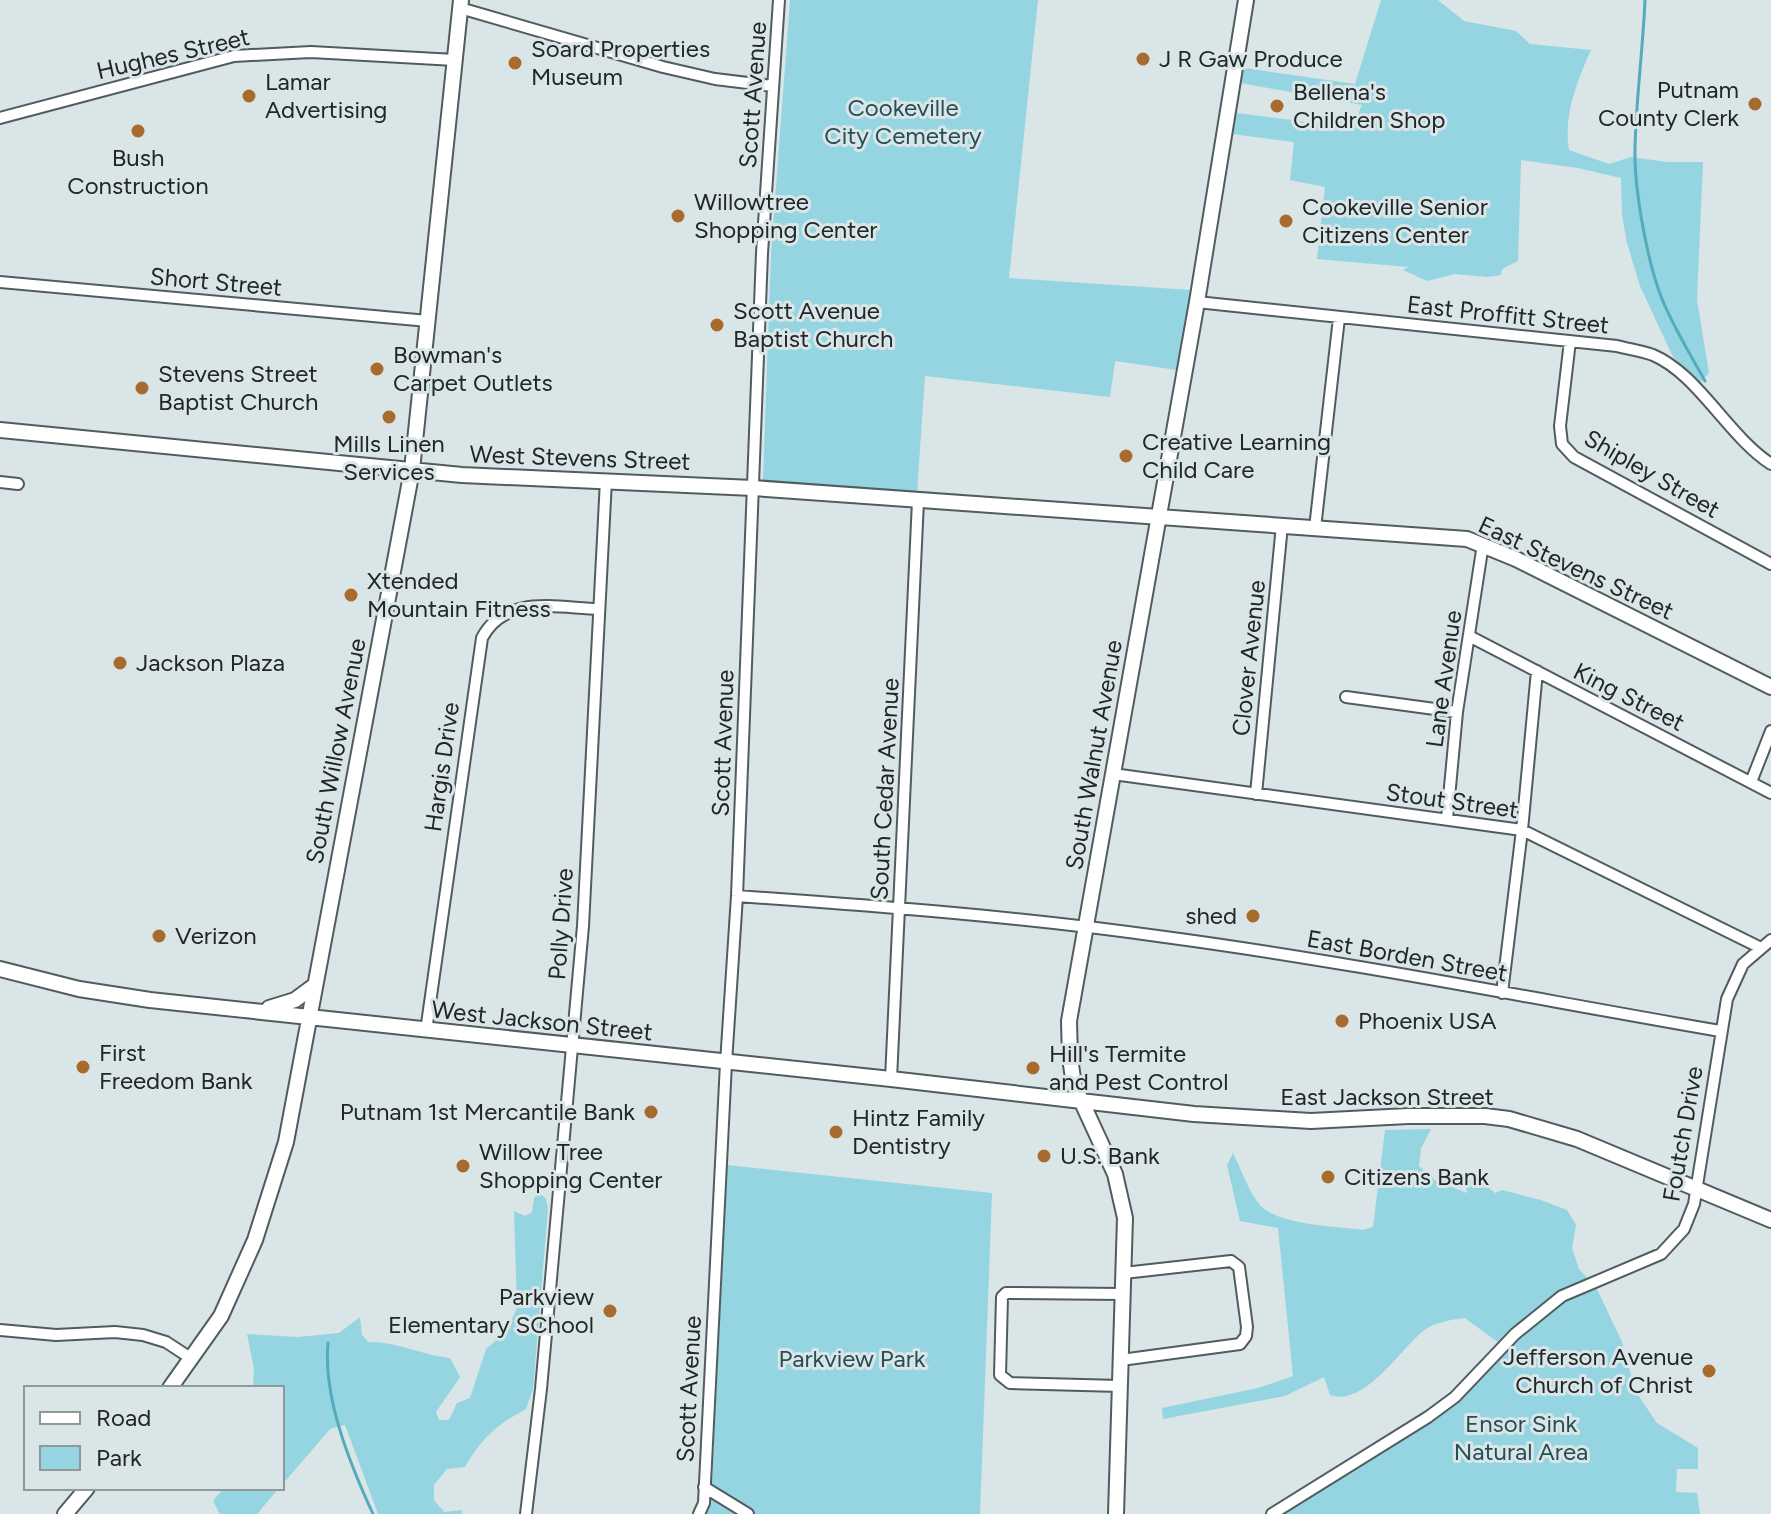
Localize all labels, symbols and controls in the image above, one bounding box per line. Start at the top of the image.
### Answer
street label: Scott Avenue [733,21,772,169]
street label: Hughes Street [93,22,252,85]
place label: Soard Properties Museum [531,34,710,91]
place label: J R Gaw Produce [1159,44,1343,73]
marker: J R Gaw Produce [1134,50,1152,68]
marker: Soard Properties Museum [506,54,524,72]
place label: Lamar Advertising [265,67,387,124]
place label: Putnam County Clerk [1598,75,1739,132]
place label: Bellena's Children Shop [1293,77,1445,134]
marker: Lamar Advertising [240,87,258,105]
park label: Cookeville City Cemetery [824,93,982,150]
marker: Putnam County Clerk [1746,95,1764,113]
marker: Bellena's Children Shop [1268,97,1286,115]
marker: Bush Construction [129,122,147,140]
place label: Bush Construction [67,143,209,200]
place label: Willowtree Shopping Center [694,187,877,244]
place label: Cookeville Senior Citizens Center [1302,192,1488,249]
marker: Willowtree Shopping Center [669,207,687,225]
marker: Cookeville Senior Citizens Center [1277,212,1295,230]
street label: Short Street [149,261,283,302]
street label: East Proffitt Street [1406,289,1611,340]
place label: Scott Avenue Baptist Church [733,296,894,353]
marker: Scott Avenue Baptist Church [708,316,726,334]
place label: Bowman's Carpet Outlets [393,340,553,397]
place label: Stevens Street Baptist Church [158,359,319,416]
marker: Bowman's Carpet Outlets [368,360,386,378]
marker: Stevens Street Baptist Church [133,379,151,397]
marker: Mills Linen Services [380,408,398,426]
street label: Shipley Street [1579,423,1725,524]
place label: Creative Learning Child Care [1142,427,1331,484]
place label: Mills Linen Services [333,429,445,486]
street label: West Stevens Street [469,439,691,476]
marker: Creative Learning Child Care [1117,447,1135,465]
street label: East Stevens Street [1474,510,1678,626]
place label: Xtended Mountain Fitness [367,566,551,623]
street label: Clover Avenue [1226,579,1271,737]
marker: Xtended Mountain Fitness [342,586,360,604]
street label: Lane Avenue [1420,608,1467,749]
street label: South Willow Avenue [299,636,372,866]
street label: South Walnut Avenue [1059,638,1128,872]
place label: Jackson Plaza [136,648,285,677]
marker: Jackson Plaza [111,654,129,672]
street label: King Street [1569,656,1690,737]
street label: Scott Avenue [705,669,740,817]
street label: South Cedar Avenue [864,677,905,901]
street label: Hargis Drive [418,700,465,834]
street label: Stout Street [1384,777,1520,824]
street label: Polly Drive [542,867,579,981]
place label: shed [1185,901,1237,930]
marker: shed [1244,907,1262,925]
place label: Verizon [175,921,257,950]
street label: East Borden Street [1305,924,1510,987]
marker: Verizon [150,927,168,945]
street label: West Jackson Street [430,994,654,1047]
place label: Phoenix USA [1358,1006,1497,1035]
marker: Phoenix USA [1333,1012,1351,1030]
place label: First Freedom Bank [99,1038,253,1095]
place label: Hill's Termite and Pest Control [1049,1039,1229,1096]
marker: First Freedom Bank [74,1058,92,1076]
marker: Hill's Termite and Pest Control [1024,1059,1042,1077]
street label: Foutch Drive [1656,1064,1709,1204]
street label: East Jackson Street [1280,1082,1494,1111]
place label: Putnam 1st Mercantile Bank [340,1097,635,1126]
marker: Putnam 1st Mercantile Bank [642,1103,660,1121]
place label: Hintz Family Dentistry [852,1103,985,1160]
marker: Hintz Family Dentistry [827,1123,845,1141]
place label: Willow Tree Shopping Center [479,1137,662,1194]
place label: U.S. Bank [1060,1141,1160,1170]
marker: U.S. Bank [1035,1147,1053,1165]
marker: Willow Tree Shopping Center [454,1157,472,1175]
place label: Citizens Bank [1344,1162,1489,1191]
marker: Citizens Bank [1319,1168,1337,1186]
place label: Parkview Elementary SChool [388,1282,594,1339]
marker: Parkview Elementary SChool [601,1302,619,1320]
street label: Scott Avenue [670,1315,707,1463]
place label: Jefferson Avenue Church of Christ [1503,1342,1693,1399]
park label: Parkview Park [779,1344,926,1373]
marker: Jefferson Avenue Church of Christ [1700,1362,1718,1380]
legend [24,1386,284,1490]
text: Road [96,1403,151,1432]
park label: Ensor Sink Natural Area [1454,1409,1588,1466]
text: Park [96,1443,142,1472]

